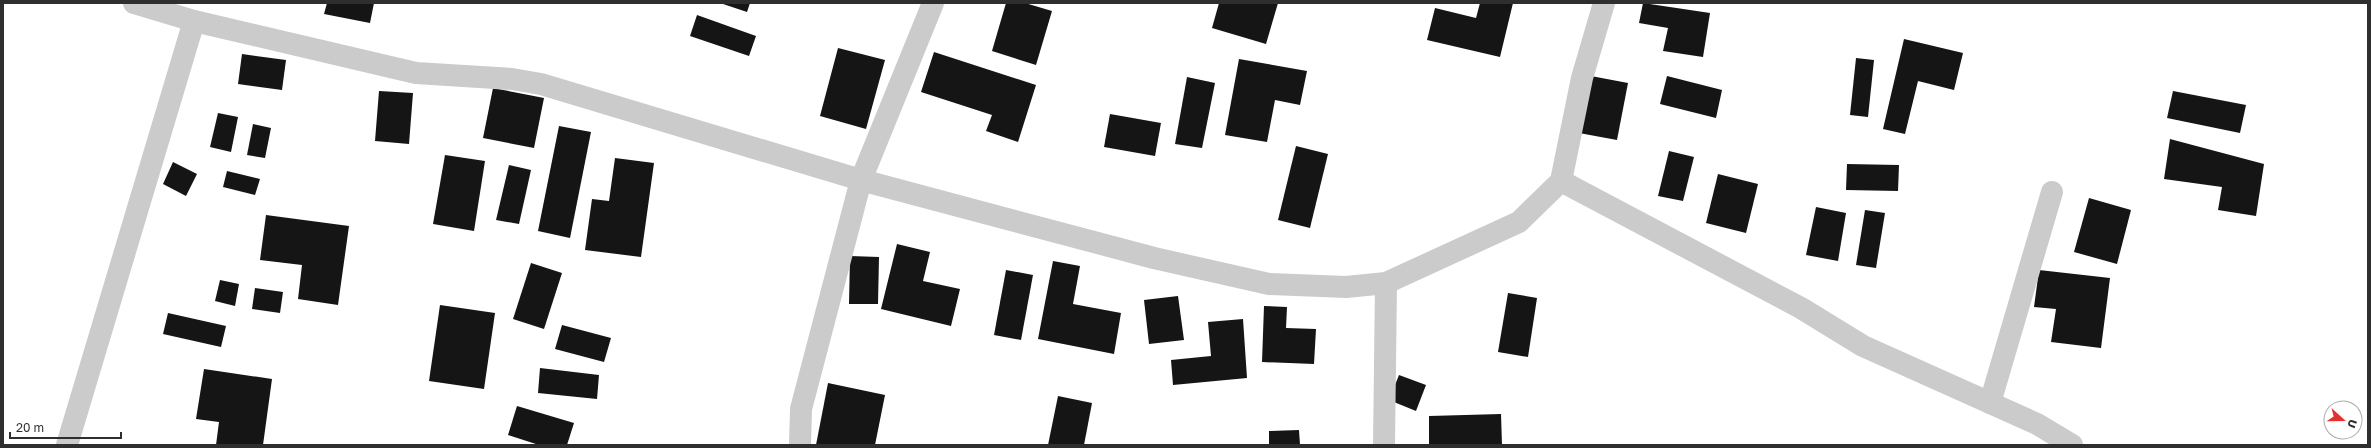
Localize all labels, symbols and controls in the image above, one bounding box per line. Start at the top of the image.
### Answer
north arrow [2323,400,2363,440]
scale bar [10,414,121,440]
text: U [2345,418,2360,430]
text: 20 m [16,420,44,435]

